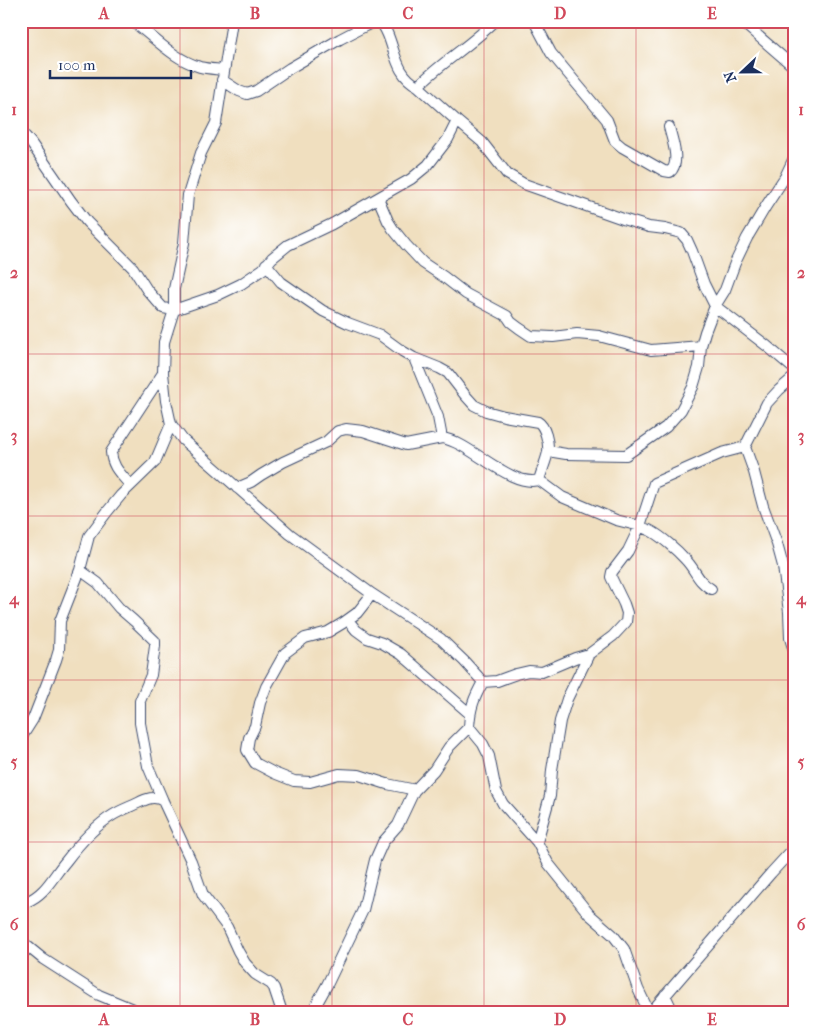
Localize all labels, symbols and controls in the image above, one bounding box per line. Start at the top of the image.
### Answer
text: A [98,4,110,23]
text: B [250,4,260,23]
text: C [403,4,414,23]
text: D [554,4,566,23]
text: E [707,4,717,23]
scale bar [50,48,191,80]
north arrow [718,48,768,98]
text: 100 m [58,56,96,74]
text: N [720,68,740,85]
text: 1 [11,100,17,119]
text: 1 [798,100,804,119]
text: 2 [10,263,18,282]
text: 2 [797,263,805,282]
text: 3 [11,426,17,446]
text: 3 [798,426,804,446]
text: 4 [8,589,20,609]
text: 4 [795,589,807,609]
text: 5 [11,752,18,771]
text: 5 [798,752,805,771]
text: 6 [10,915,19,934]
text: 6 [797,915,806,934]
text: A [98,1010,110,1029]
text: B [250,1010,260,1029]
text: C [403,1010,414,1029]
text: D [554,1010,566,1029]
text: E [707,1010,717,1029]

